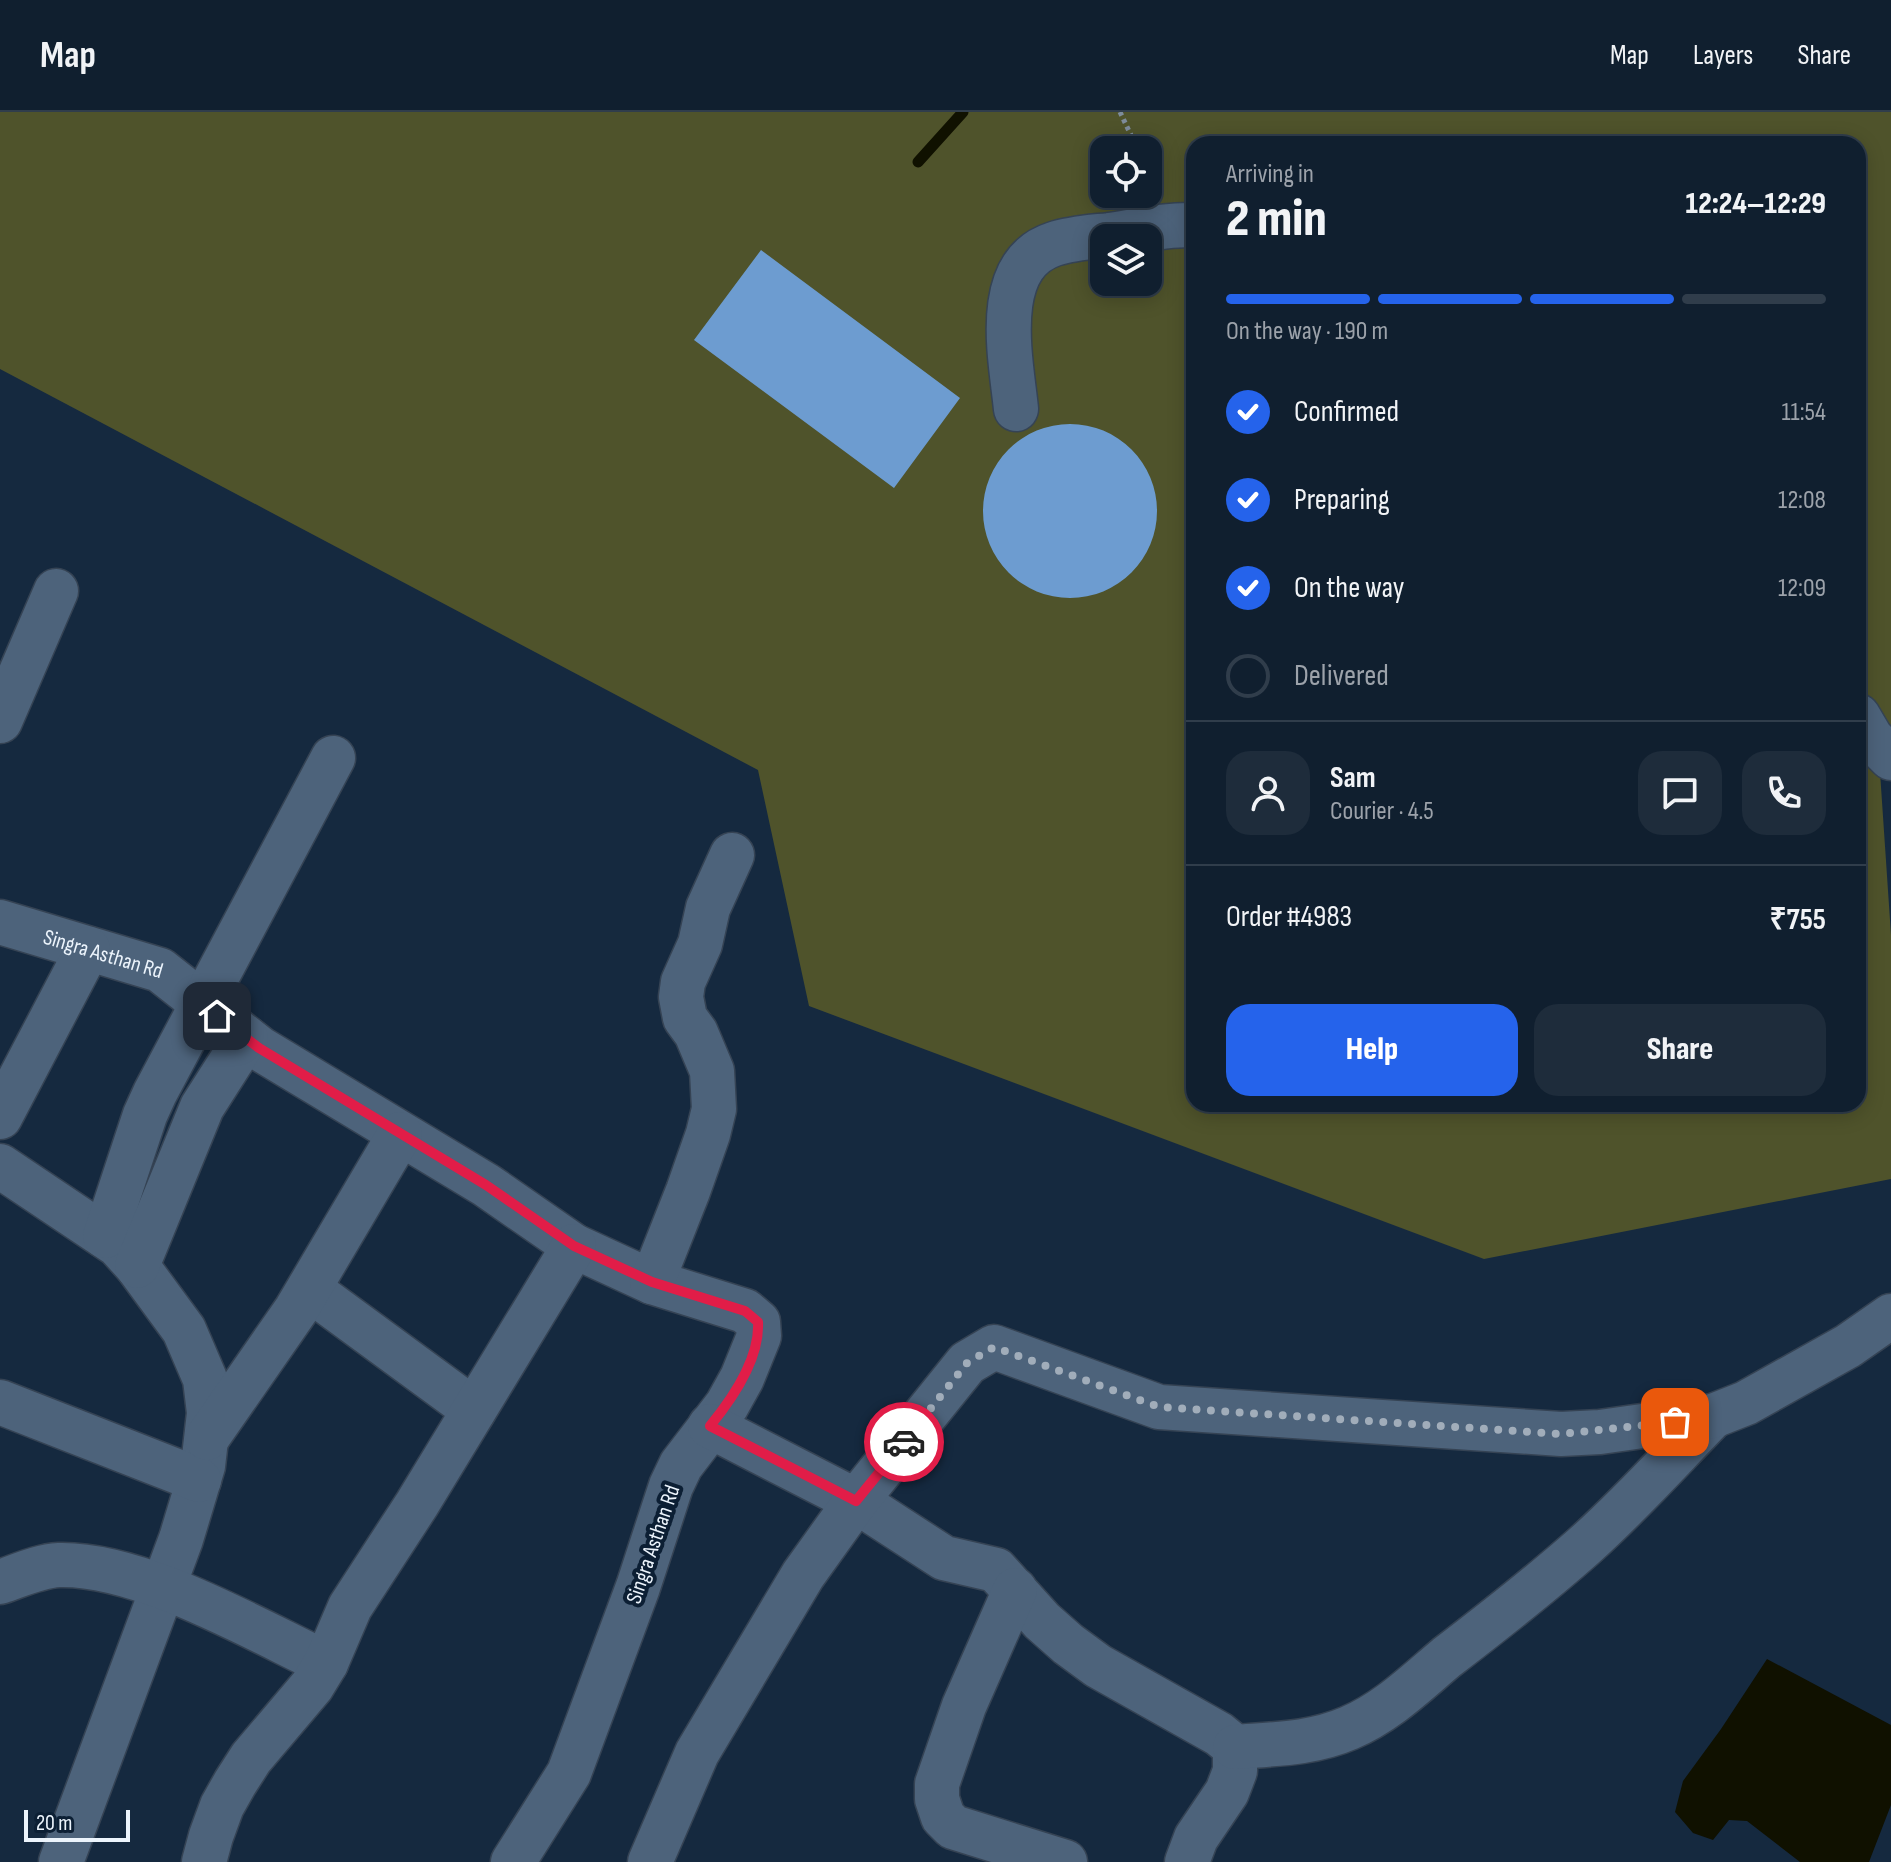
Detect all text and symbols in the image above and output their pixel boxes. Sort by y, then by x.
text: Map [40,33,96,78]
text: Map [1610,39,1649,72]
text: Layers [1693,39,1753,72]
text: Share [1797,39,1851,72]
map controls [1090,136,1162,296]
button: locate [1090,136,1162,208]
text: Arriving in [1226,159,1314,190]
text: 12:24–12:29 [1686,186,1826,222]
text: 2 min [1226,188,1327,251]
button: layers [1090,224,1162,296]
text: On the way · 190 m [1226,316,1388,347]
icon: check [1226,390,1270,434]
text: Confirmed [1294,394,1399,430]
text: 11:54 [1782,397,1826,428]
icon: check [1226,478,1270,522]
text: Preparing [1294,482,1390,518]
text: 12:08 [1778,485,1826,516]
icon: check [1226,566,1270,610]
text: On the way [1294,570,1404,606]
text: 12:09 [1778,573,1826,604]
text: Delivered [1294,658,1389,694]
button: person [1226,751,1310,835]
button: chat [1638,751,1722,835]
button: phone [1742,751,1826,835]
text: Sam [1330,760,1376,796]
text: Courier · 4.5 [1330,796,1434,827]
text: Order #4983 [1226,899,1352,935]
text: ₹755 [1769,902,1826,938]
street label: Singra Asthan Rd [40,924,166,985]
pin [183,982,251,1050]
icon: home [195,994,239,1038]
button: Help [1226,1004,1518,1096]
button: Share [1534,1004,1826,1096]
pin [1641,1388,1709,1456]
icon: bag [1653,1400,1697,1444]
courier [864,1402,944,1482]
icon: car [882,1420,926,1464]
street label: Singra Asthan Rd [621,1482,686,1607]
scale bar [24,1806,130,1842]
text: 20 m [36,1810,73,1837]

